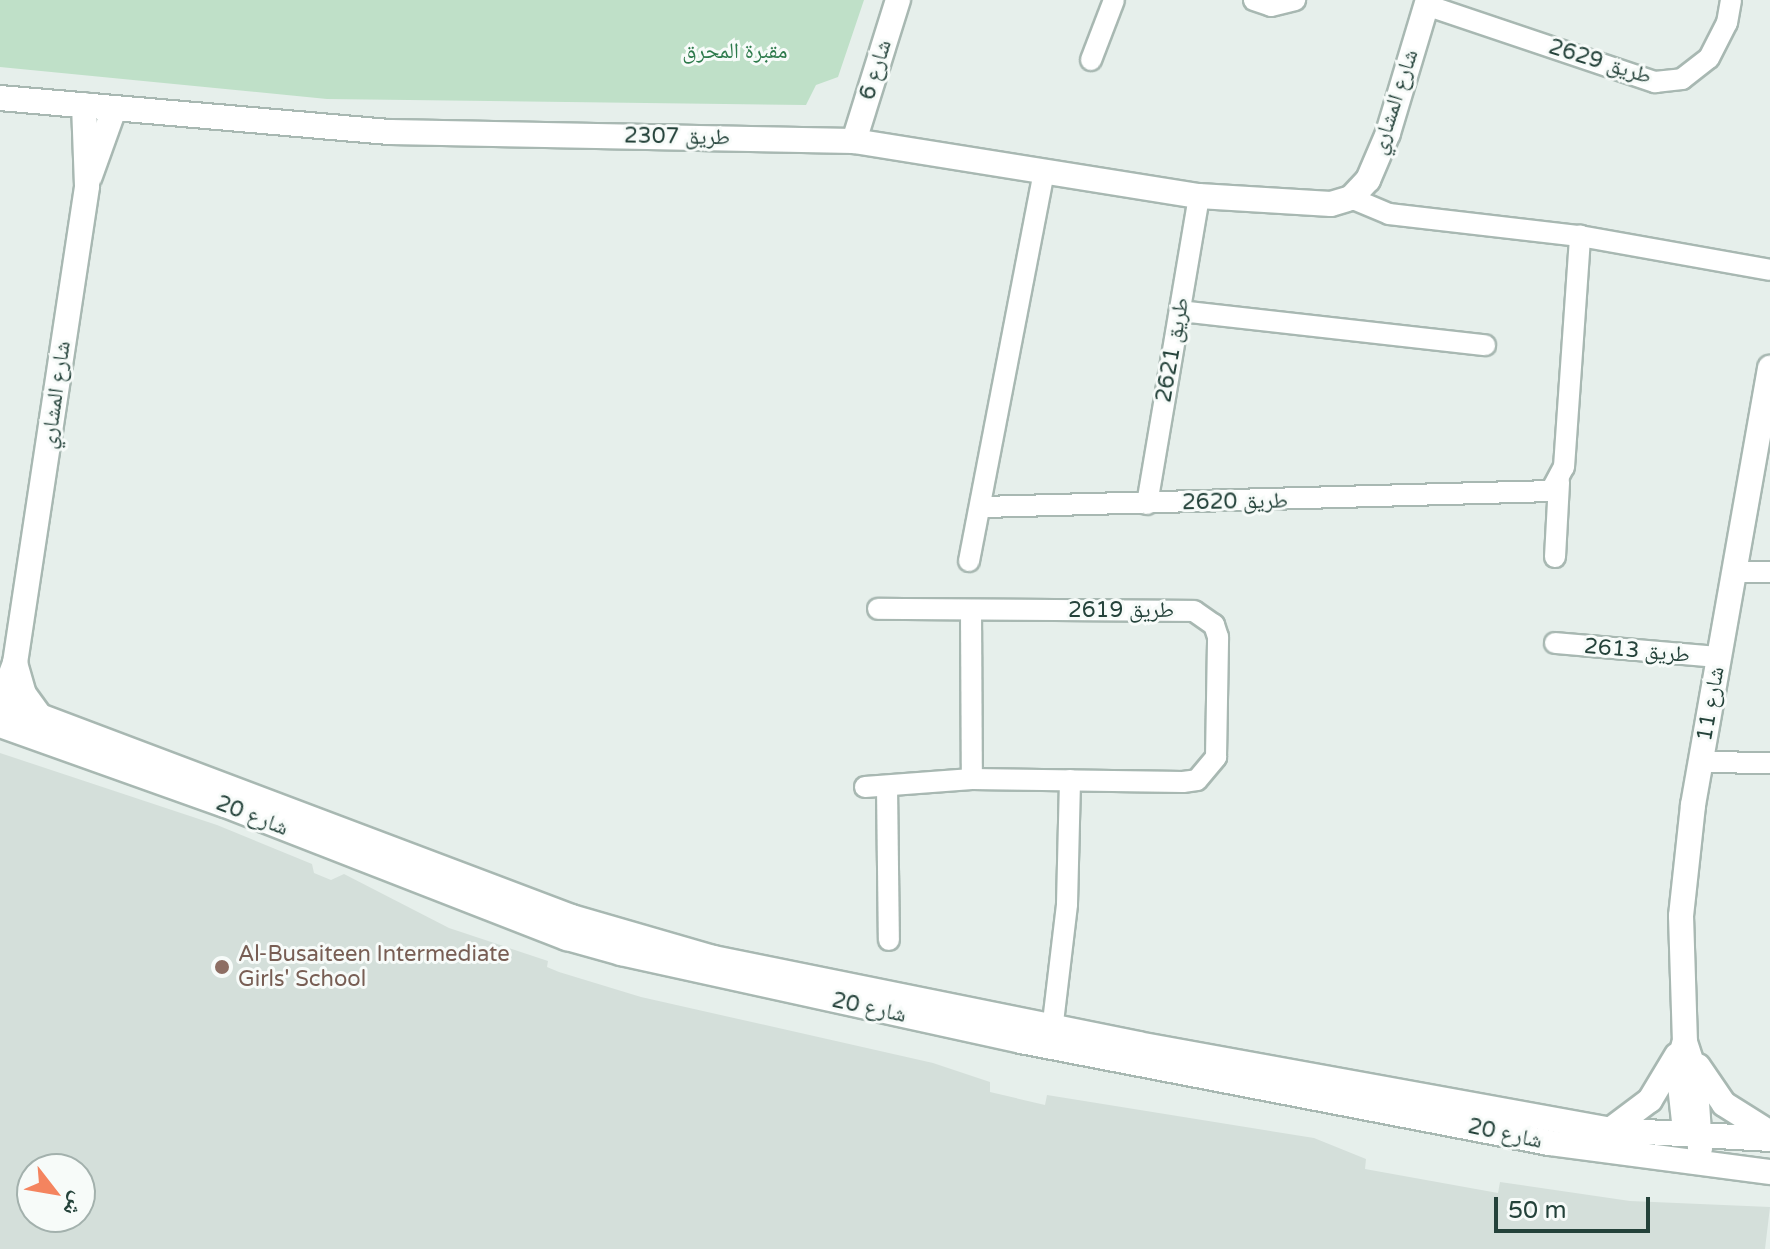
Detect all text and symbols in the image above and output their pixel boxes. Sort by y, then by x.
street label: طريق 2629 [1545,34,1655,90]
street label: شارع 6 [854,37,898,103]
park label: مقبرة المحرق [682,39,788,65]
street label: شارع المشاري [1366,46,1424,158]
street label: طريق 2307 [624,123,730,151]
street label: طريق 2621 [1151,295,1195,405]
street label: شارع المشاري [35,339,77,451]
street label: طريق 2620 [1182,488,1288,516]
street label: طريق 2619 [1068,598,1174,624]
street label: طريق 2613 [1583,633,1691,669]
street label: شارع 11 [1691,665,1731,743]
street label: شارع 20 [212,790,292,842]
place label: Al-Busaiteen Intermediate Girls' School [238,941,510,992]
marker: Al-Busaiteen Intermediate Girls' School [213,958,231,976]
street label: شارع 20 [829,987,909,1029]
street label: شارع 20 [1465,1113,1545,1155]
north arrow [16,1153,96,1233]
scale bar [1498,1181,1654,1231]
text: ش [58,1188,92,1221]
text: 50 m [1508,1196,1566,1225]

